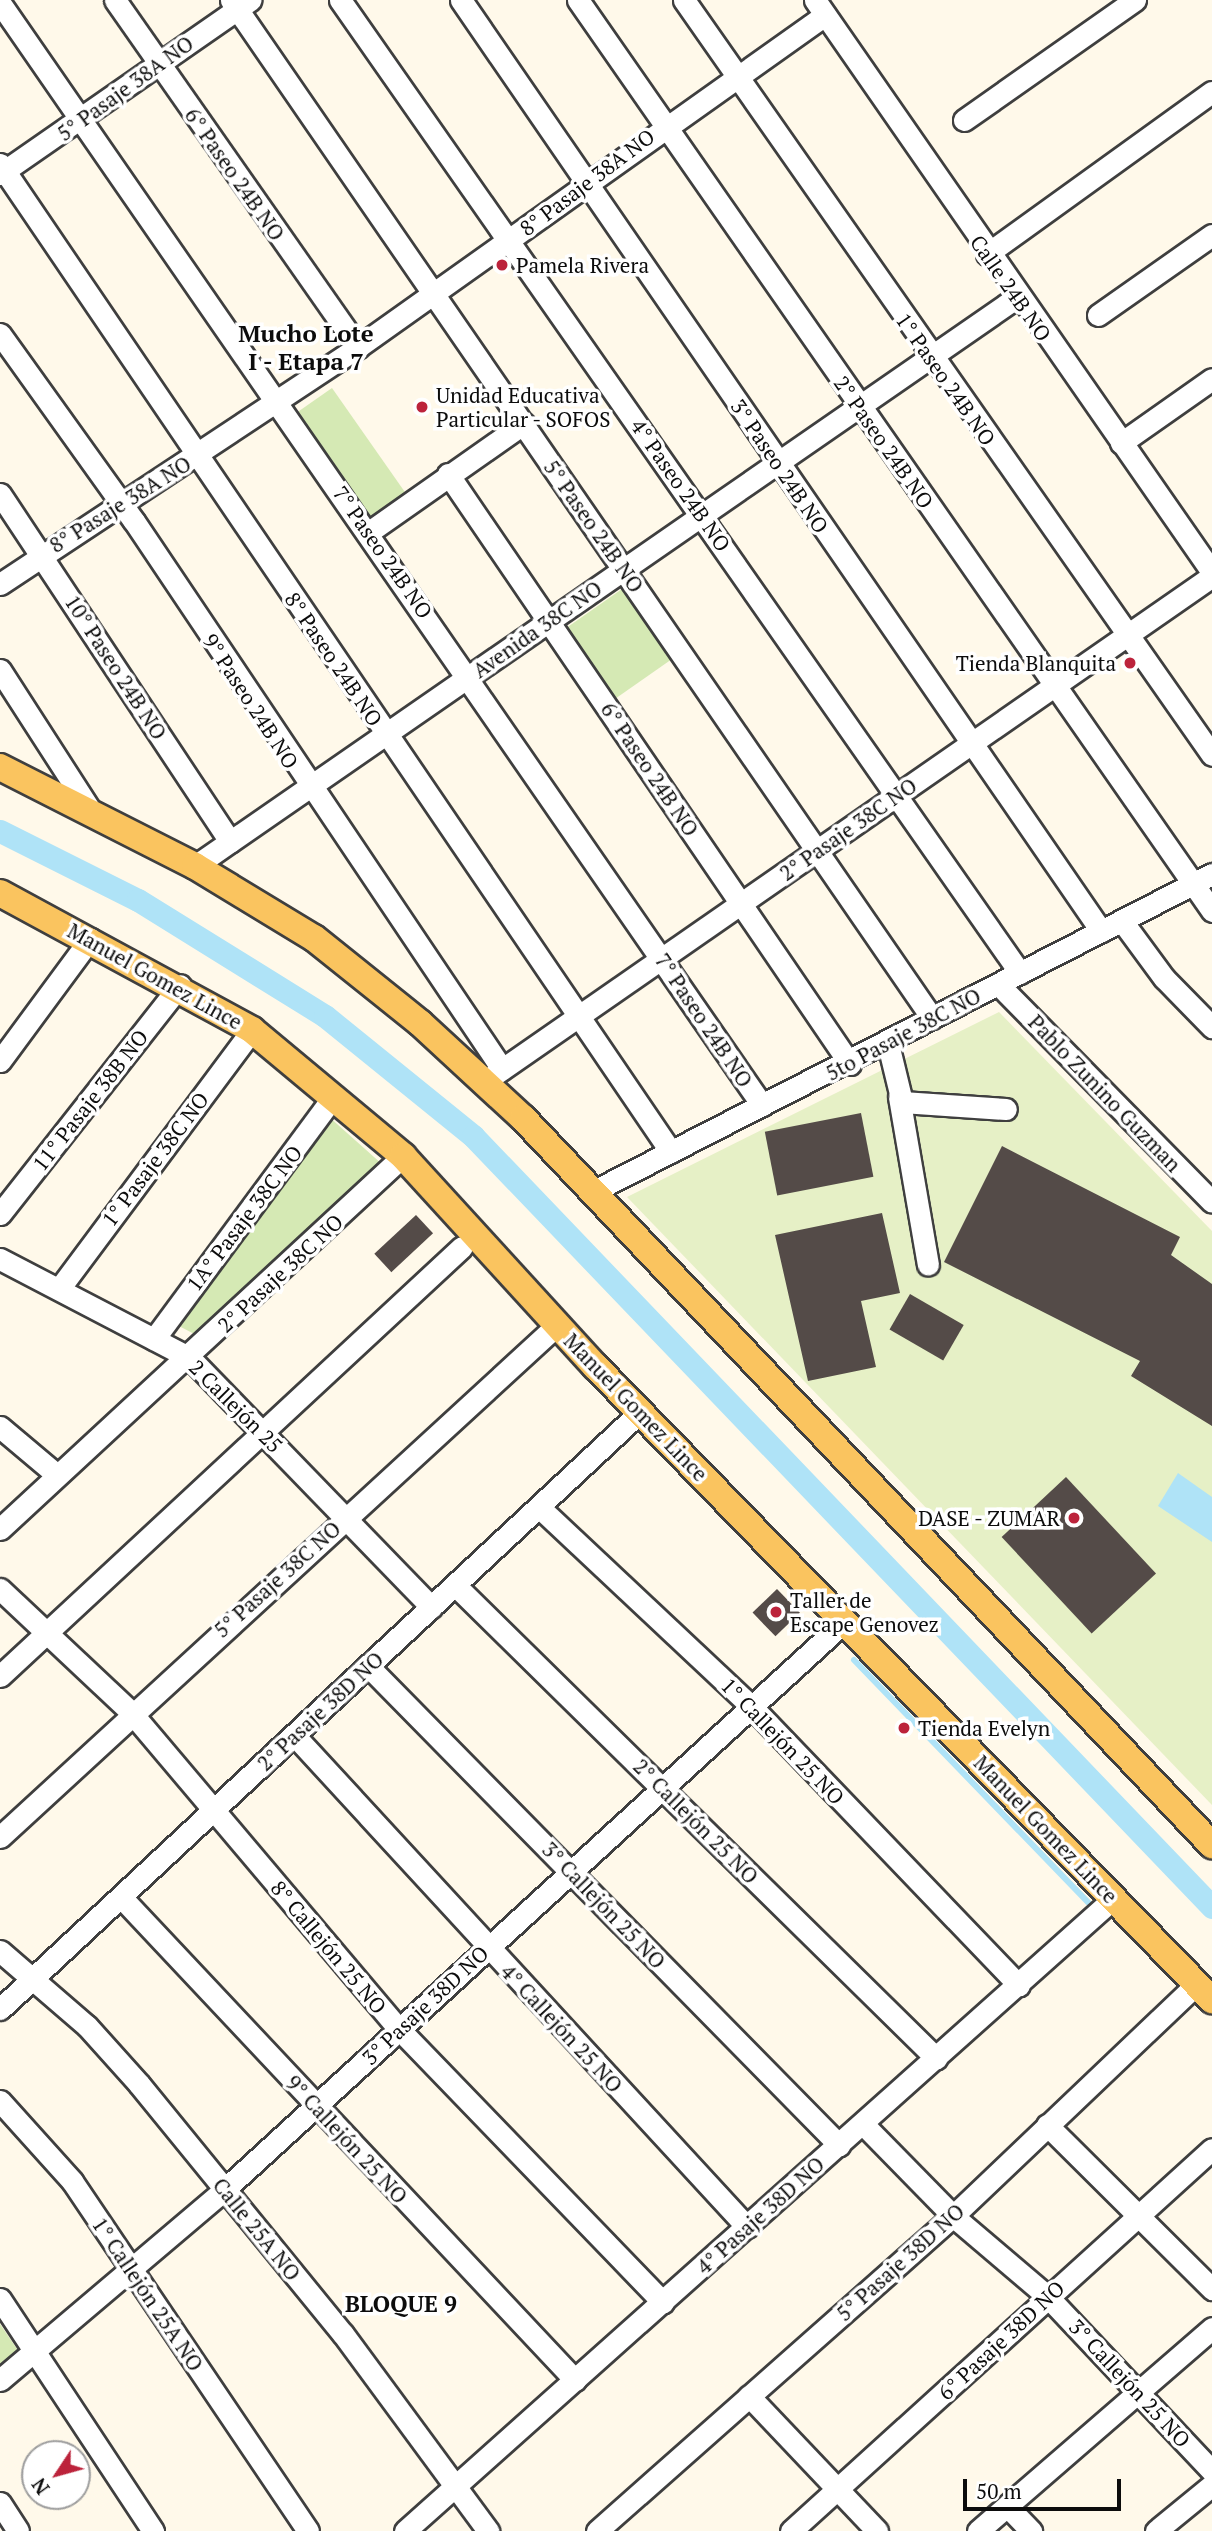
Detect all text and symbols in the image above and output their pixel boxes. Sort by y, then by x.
street label: 5° Pasaje 38A NO [52,30,198,146]
street label: 6° Paseo 24B NO [180,103,290,245]
street label: 8° Pasaje 38A NO [515,123,659,241]
street label: Calle 24B NO [965,230,1057,346]
place label: Pamela Rivera [516,252,649,278]
marker: Pamela Rivera [494,257,510,273]
street label: 1° Paseo 24B NO [891,308,1001,450]
district label: Mucho Lote I - Etapa 7 [238,320,374,376]
street label: 2° Paseo 24B NO [829,371,939,513]
place label: Unidad Educativa Particular - SOFOS [436,382,612,432]
street label: 3° Paseo 24B NO [726,394,834,538]
marker: Unidad Educativa Particular - SOFOS [414,399,430,415]
street label: 4° Paseo 24B NO [626,414,736,556]
street label: 8° Pasaje 38A NO [44,450,196,558]
street label: 5° Paseo 24B NO [539,455,649,597]
street label: 7° Paseo 24B NO [328,481,438,623]
street label: Avenida 38C NO [468,575,606,683]
street label: 8° Paseo 24B NO [280,587,388,731]
street label: 10° Paseo 24B NO [60,590,172,744]
street label: 9° Paseo 24B NO [198,629,304,773]
place label: Tienda Blanquita [956,650,1116,676]
marker: Tienda Blanquita [1122,655,1138,671]
street label: 6° Paseo 24B NO [596,697,704,841]
street label: 2° Pasaje 38C NO [775,772,921,886]
street label: Manuel Gomez Lince [63,918,247,1034]
street label: 7° Paseo 24B NO [650,948,758,1092]
street label: 5to Pasaje 38C NO [821,982,985,1086]
street label: Pablo Zunino Guzman [1024,1009,1186,1177]
street label: 11° Pasaje 38B NO [27,1024,153,1176]
street label: 1° Pasaje 38C NO [96,1087,214,1231]
street label: 1A° Pasaje 38C NO [181,1140,307,1296]
street label: 2° Pasaje 38C NO [212,1209,348,1337]
street label: Manuel Gomez Lince [559,1328,713,1486]
street label: 2 Callejón 25 [184,1354,288,1458]
place label: DASE - ZUMAR [916,1505,1060,1531]
marker: DASE - ZUMAR [1066,1510,1082,1526]
street label: 5° Pasaje 38C NO [209,1516,345,1642]
place label: Taller de Escape Genovez [790,1587,939,1637]
marker: Taller de Escape Genovez [768,1604,784,1620]
street label: 2° Pasaje 38D NO [252,1646,388,1776]
street label: 1° Callejón 25 NO [716,1672,850,1810]
place label: Tienda Evelyn [918,1715,1050,1741]
marker: Tienda Evelyn [896,1720,912,1736]
street label: Manuel Gomez Lince [969,1750,1123,1908]
street label: 2° Callejón 25 NO [628,1753,764,1889]
street label: 3° Callejón 25 NO [537,1836,671,1974]
street label: 8° Callejón 25 NO [266,1875,392,2019]
street label: 3° Pasaje 38D NO [357,1940,493,2070]
street label: 4° Callejón 25 NO [496,1959,628,2097]
street label: 9° Callejón 25 NO [281,2070,413,2208]
street label: 4° Pasaje 38D NO [691,2151,829,2279]
street label: Calle 25A NO [208,2172,306,2286]
street label: 5° Pasaje 38D NO [831,2198,969,2326]
street label: 1° Callejón 25A NO [87,2212,209,2376]
street label: 6° Pasaje 38D NO [933,2275,1069,2405]
district label: BLOQUE 9 [345,2290,457,2318]
street label: 3° Callejón 25 NO [1064,2314,1196,2452]
north arrow [21,2440,91,2510]
scale bar [967,2464,1124,2508]
text: N [26,2473,55,2500]
text: 50 m [976,2477,1022,2505]

